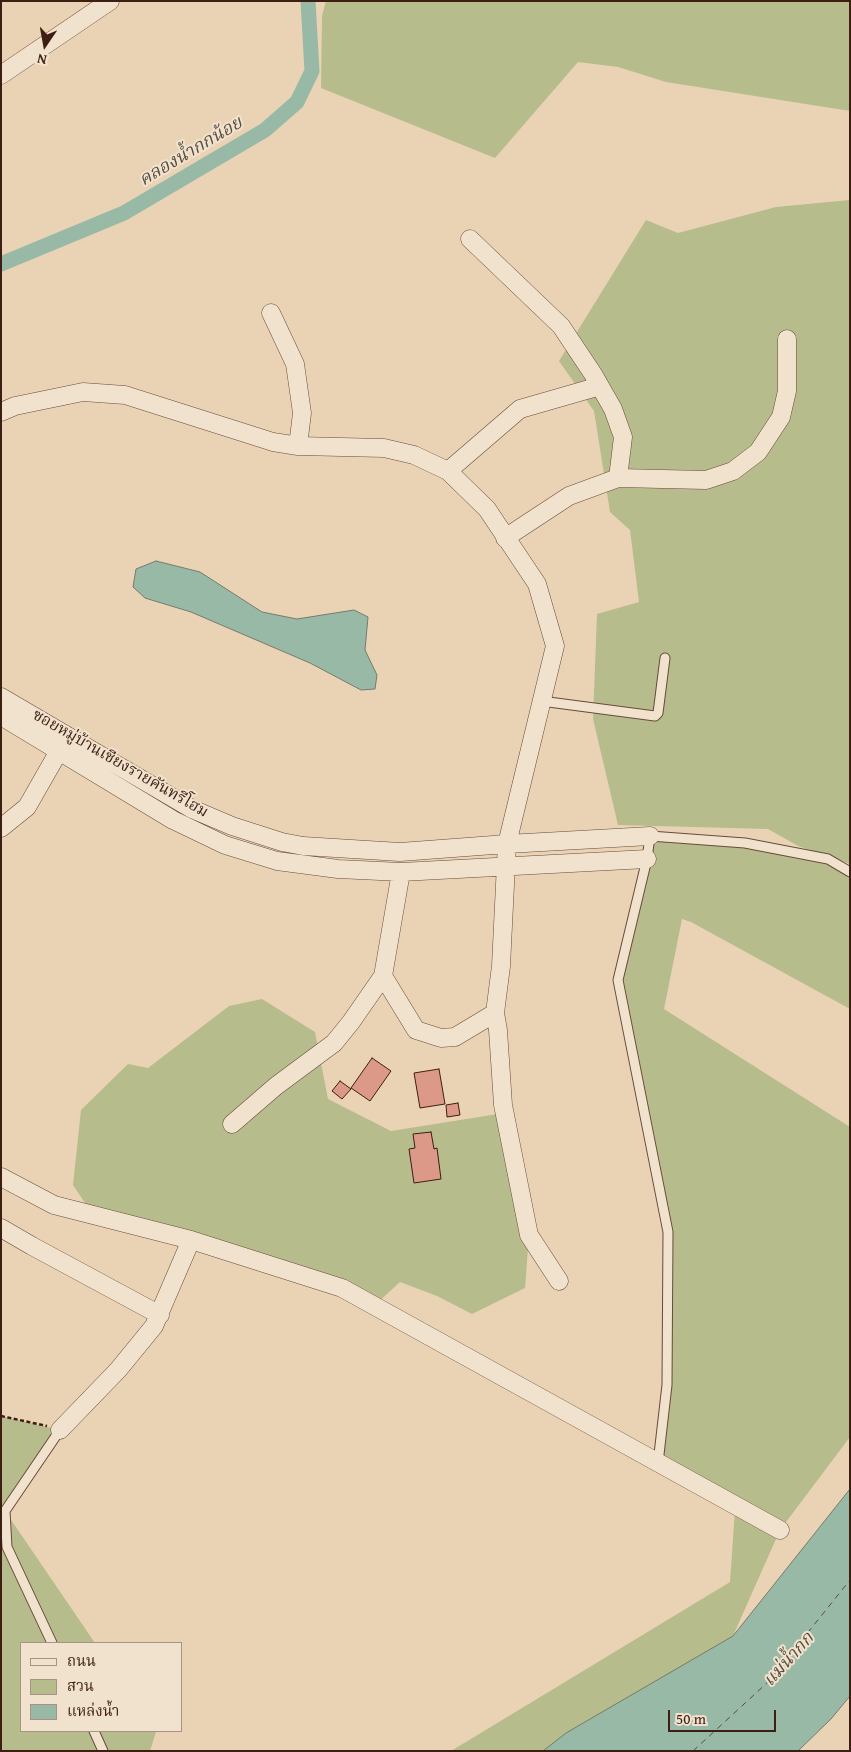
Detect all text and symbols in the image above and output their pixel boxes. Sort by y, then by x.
north arrow [20,20,70,70]
text: N [35,49,49,70]
water label: คลองน้ำกกน้อย [135,113,247,191]
street label: ซอยหมู่บ้านเชียงรายคันทรีโฮม [29,706,211,822]
water label: แม่น้ำกก [759,1628,819,1692]
legend [20,1642,182,1732]
text: ถนน [67,1650,96,1671]
text: สวน [67,1675,94,1696]
text: แหล่งน้ำ [67,1700,119,1721]
scale bar [671,1700,778,1732]
text: 50 m [676,1708,706,1729]

